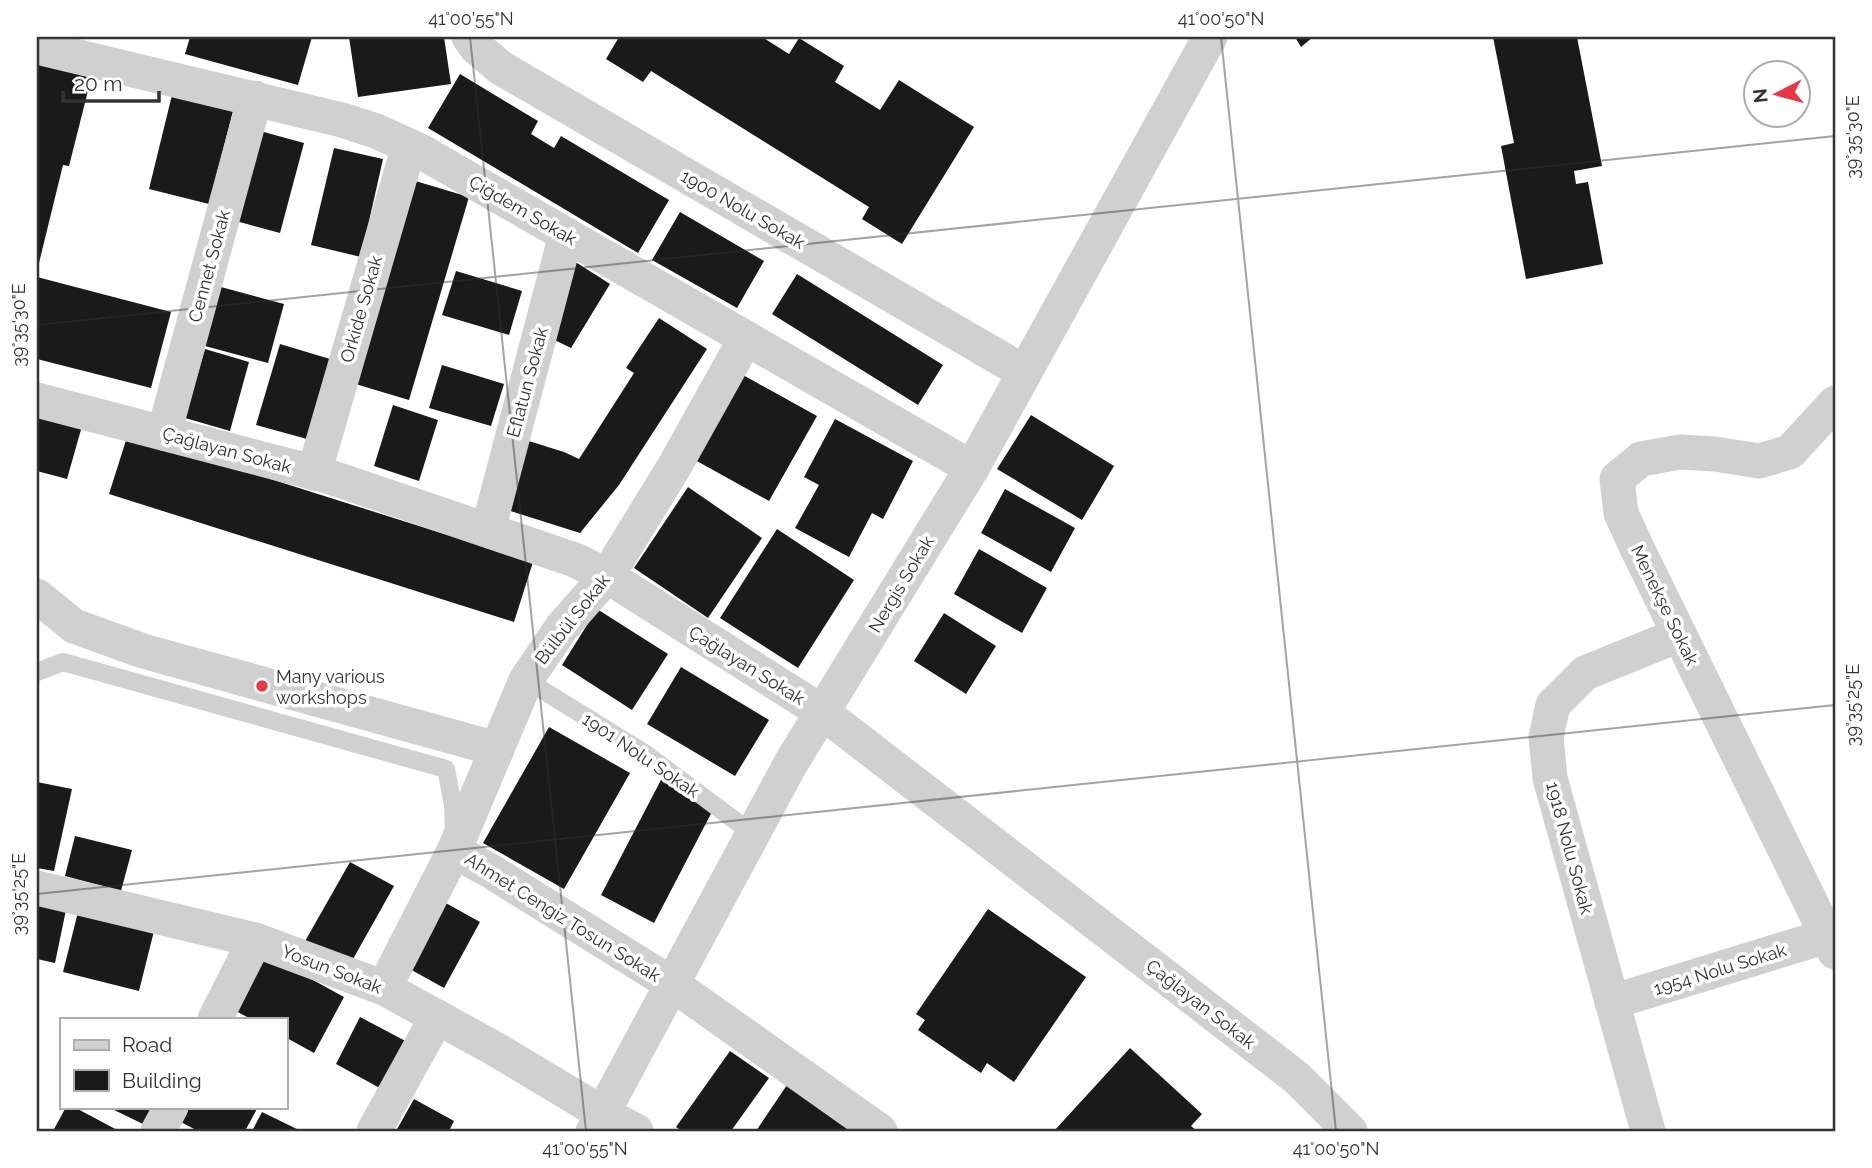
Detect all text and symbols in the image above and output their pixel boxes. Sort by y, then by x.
text: 41°00'55"N [428,8,514,29]
text: 41°00'50"N [1178,8,1264,29]
scale bar [63,60,159,104]
north arrow [1742,60,1812,130]
text: 20 m [74,71,122,96]
text: N [1748,87,1772,104]
text: 39°35'30"E [1842,95,1863,179]
street label: 1900 Nolu Sokak [677,165,809,253]
street label: Çiğdem Sokak [465,171,581,250]
street label: Cennet Sokak [184,207,234,324]
street label: Orkide Sokak [336,253,386,365]
text: 39°35'30"E [8,283,29,367]
street label: Eflatun Sokak [502,324,552,439]
street label: Çağlayan Sokak [160,423,294,477]
street label: Nergis Sokak [864,531,938,636]
street label: Menekşe Sokak [1627,541,1703,669]
street label: Bülbül Sokak [530,569,614,668]
street label: Çağlayan Sokak [685,621,809,709]
text: 39°35'25"E [1842,664,1863,746]
place label: Many various workshops [276,666,385,708]
marker: Many various workshops [254,678,270,694]
street label: 1901 Nolu Sokak [578,708,704,802]
street label: 1918 Nolu Sokak [1542,779,1598,917]
street label: Ahmet Cengiz Tosun Sokak [461,848,665,986]
text: 39°35'25"E [8,853,29,935]
street label: 1954 Nolu Sokak [1651,939,1789,999]
street label: Yosun Sokak [279,940,386,998]
street label: Çağlayan Sokak [1142,955,1260,1053]
legend [60,1018,287,1108]
text: Road [122,1032,172,1057]
text: Building [122,1068,202,1093]
text: 41°00'55"N [542,1138,628,1159]
text: 41°00'50"N [1293,1138,1379,1159]

